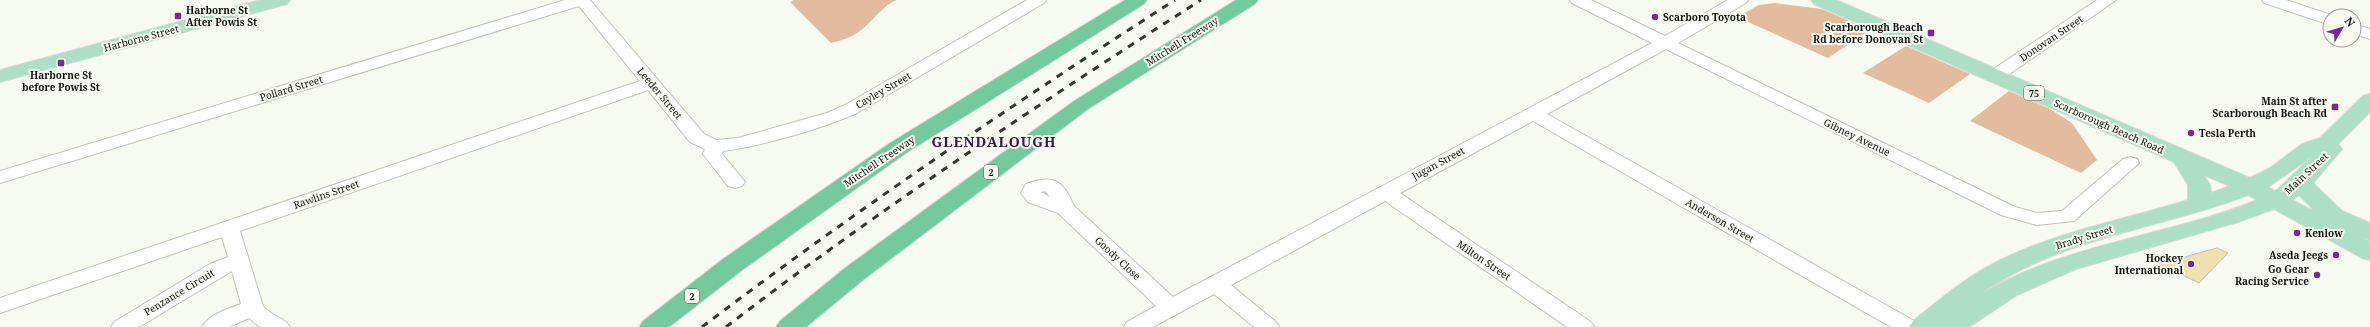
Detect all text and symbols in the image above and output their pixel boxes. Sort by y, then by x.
place label: Harborne St After Powis St [186,3,257,29]
north arrow [2322,8,2362,48]
place label: Scarboro Toyota [1663,10,1746,24]
marker: Harborne St After Powis St [173,11,183,21]
street label: Donovan Street [2017,11,2086,64]
marker: Scarboro Toyota [1650,12,1660,22]
street label: Mitchell Freeway [1143,13,1221,69]
text: N [2342,14,2359,30]
place label: Scarborough Beach Rd before Donovan St [1813,20,1923,46]
street label: Harborne Street [102,21,181,55]
marker: Scarborough Beach Rd before Donovan St [1926,28,1936,38]
marker: Harborne St before Powis St [56,58,66,68]
street label: Leeder Street [634,64,686,122]
place label: Harborne St before Powis St [22,68,100,94]
street label: Cayley Street [853,68,914,112]
street label: Pollard Street [258,72,325,104]
road number: 75 [2024,86,2044,100]
place label: Main St after Scarborough Beach Rd [2213,94,2328,120]
street label: Scarborough Beach Road [2052,95,2166,157]
marker: Main St after Scarborough Beach Rd [2330,102,2340,112]
street label: Gibney Avenue [1821,115,1893,159]
place label: Tesla Perth [2199,126,2256,140]
marker: Tesla Perth [2186,128,2196,138]
street label: Mitchell Freeway [841,132,917,190]
district label: GLENDALOUGH [932,132,1057,151]
street label: Jugan Street [1408,143,1467,183]
street label: Main Street [2281,149,2331,197]
road number: 2 [984,165,998,179]
street label: Rawlins Street [291,176,361,212]
street label: Anderson Street [1683,195,1757,246]
street label: Brady Street [2054,222,2115,252]
place label: Kenlow [2305,226,2343,240]
marker: Kenlow [2292,228,2302,238]
street label: Goody Close [1092,233,1144,283]
street label: Milton Street [1454,237,1514,283]
place label: Aseda Jeegs [2269,248,2328,262]
marker: Aseda Jeegs [2331,250,2341,260]
place label: Hockey International [2115,251,2183,277]
marker: Hockey International [2186,259,2196,269]
place label: Go Gear Racing Service [2235,262,2310,288]
street label: Penzance Circuit [141,265,217,319]
marker: Go Gear Racing Service [2312,270,2322,280]
road number: 2 [685,289,699,303]

